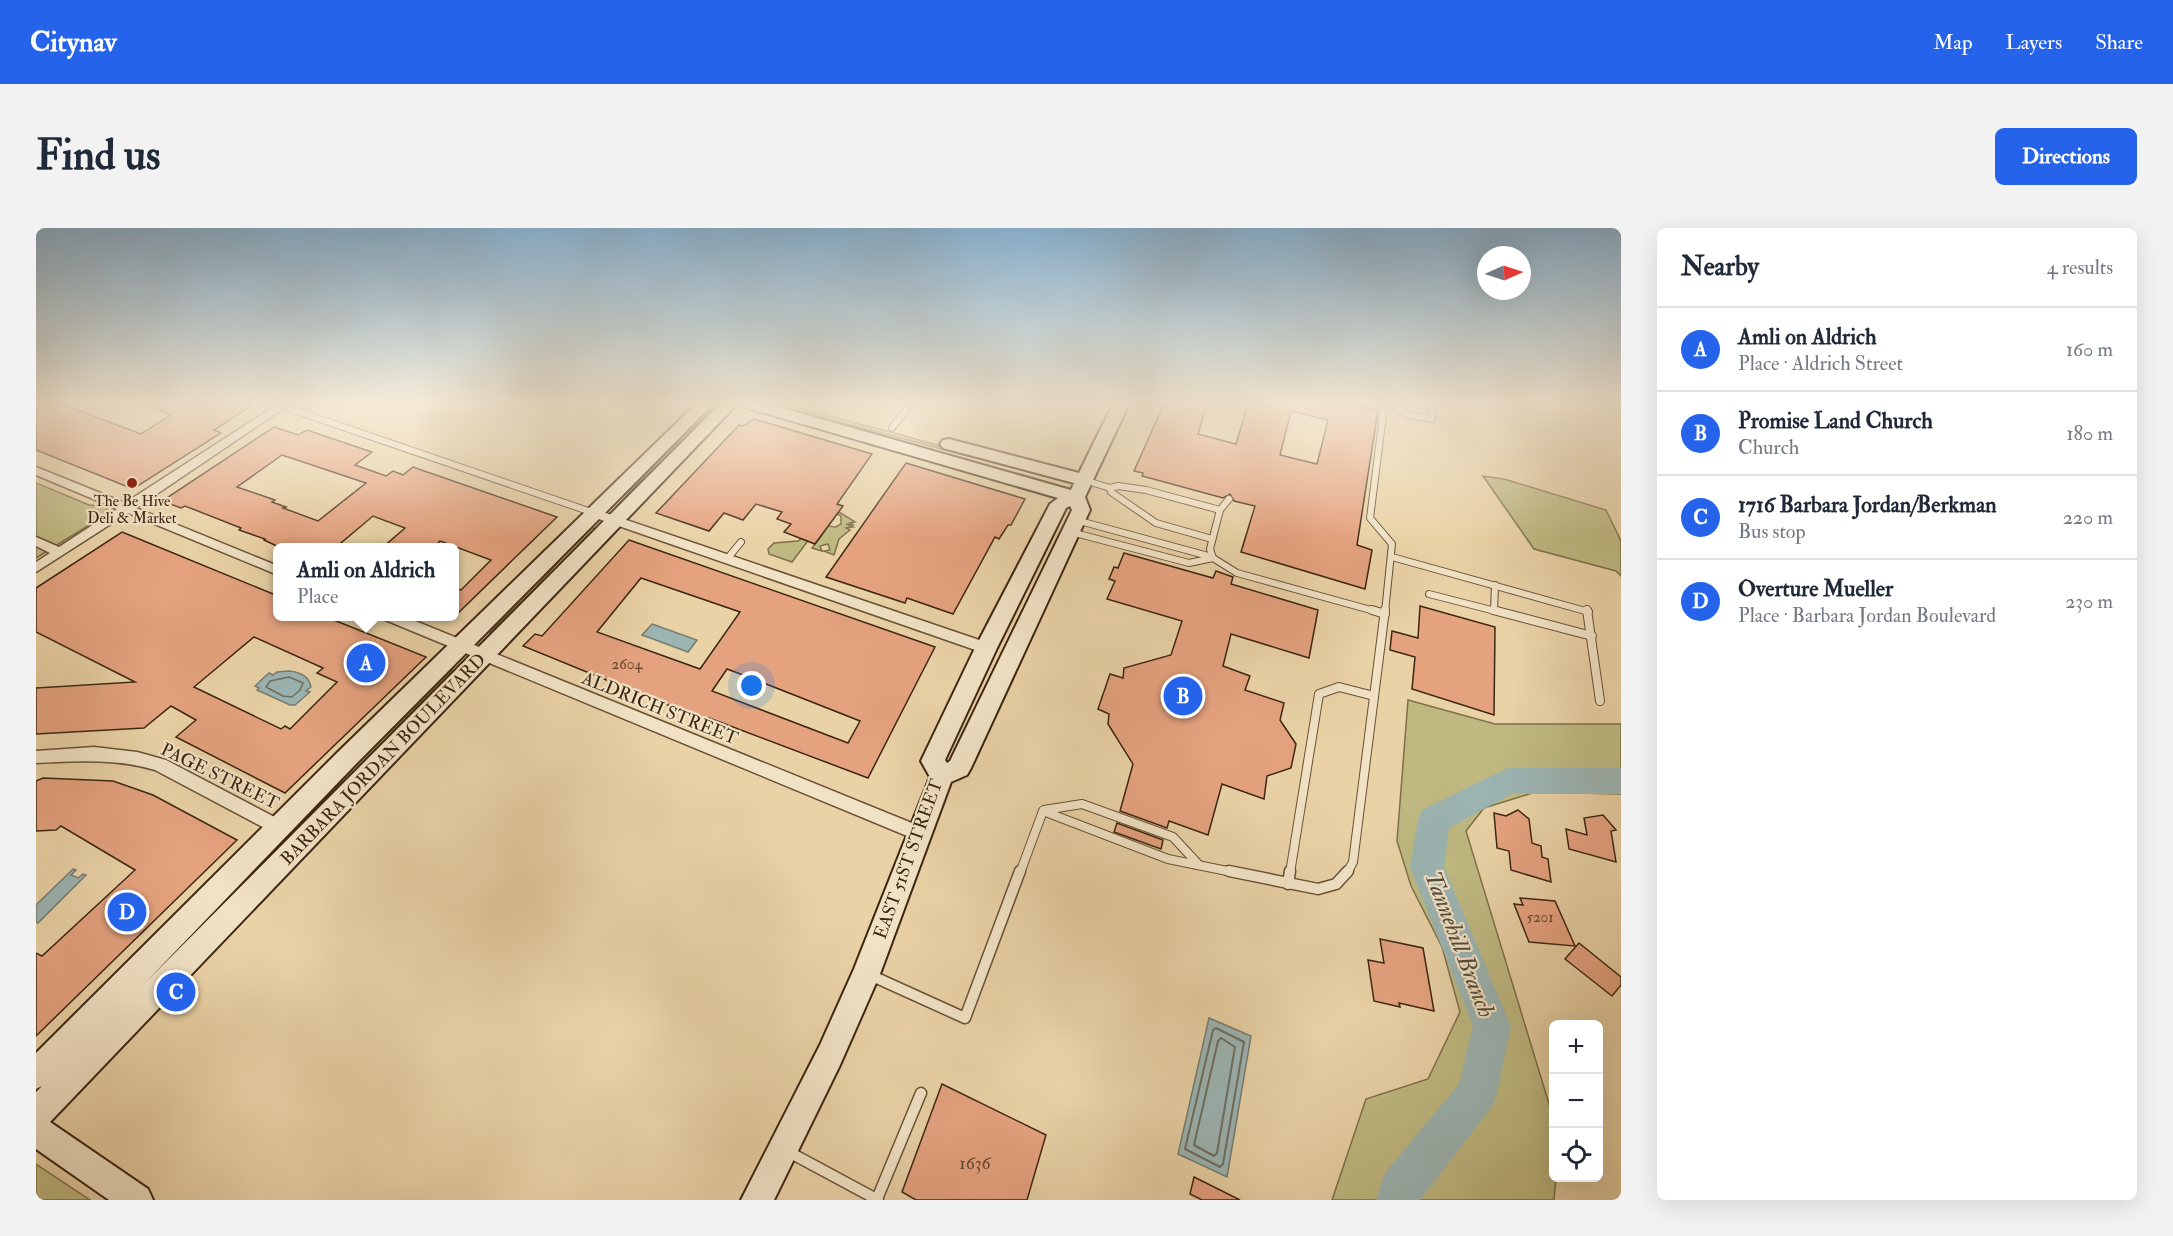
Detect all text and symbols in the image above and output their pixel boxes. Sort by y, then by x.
text: Citynav [30,25,117,60]
text: Map [1933,29,1973,56]
text: Layers [2006,29,2062,56]
text: Share [2095,29,2143,56]
button: Directions [1995,128,2137,185]
text: Find us [36,130,160,182]
north arrow [1477,246,1531,300]
text: Nearby [1681,251,1759,283]
text: 4 results [2047,255,2113,280]
text: Amli on Aldrich [1738,323,1876,351]
text: A [1694,337,1707,362]
text: 160 m [2066,337,2113,362]
text: Place · Aldrich Street [1738,351,1903,376]
text: Promise Land Church [1738,407,1933,435]
text: B [1694,421,1707,446]
text: 180 m [2066,421,2113,446]
text: Church [1738,435,1799,460]
marker: The Be Hive Deli & Market [125,476,139,490]
text: 1716 Barbara Jordan/Berkman [1738,491,1997,519]
place label: The Be Hive Deli & Market [87,492,177,528]
text: C [1693,505,1708,530]
text: 220 m [2063,505,2113,530]
text: Bus stop [1738,519,1806,544]
popup [273,543,459,621]
text: Amli on Aldrich [297,556,435,584]
text: Overture Mueller [1738,575,1893,603]
text: Place [297,584,338,609]
text: D [1692,589,1709,614]
text: 230 m [2065,589,2113,614]
text: Place · Barbara Jordan Boulevard [1738,603,1996,628]
pin: A [346,640,386,686]
street label: BARBARA JORDAN BOULEVARD [276,649,490,869]
house number: 2604 [612,655,643,674]
street label: ALDRICH STREET [577,666,742,751]
your location [737,671,766,700]
pin: B [1164,674,1202,718]
street label: PAGE STREET [157,738,283,815]
street label: EAST 51ST STREET [869,775,948,942]
water label: Tannehill Branch [1417,866,1502,1022]
pin: D [108,890,146,934]
house number: 5201 [1526,908,1554,927]
pin: C [156,970,196,1014]
map controls [1549,1020,1603,1182]
button: + [1549,1020,1603,1074]
button: − [1549,1074,1603,1128]
button: locate [1549,1128,1603,1182]
house number: 1636 [959,1152,992,1175]

